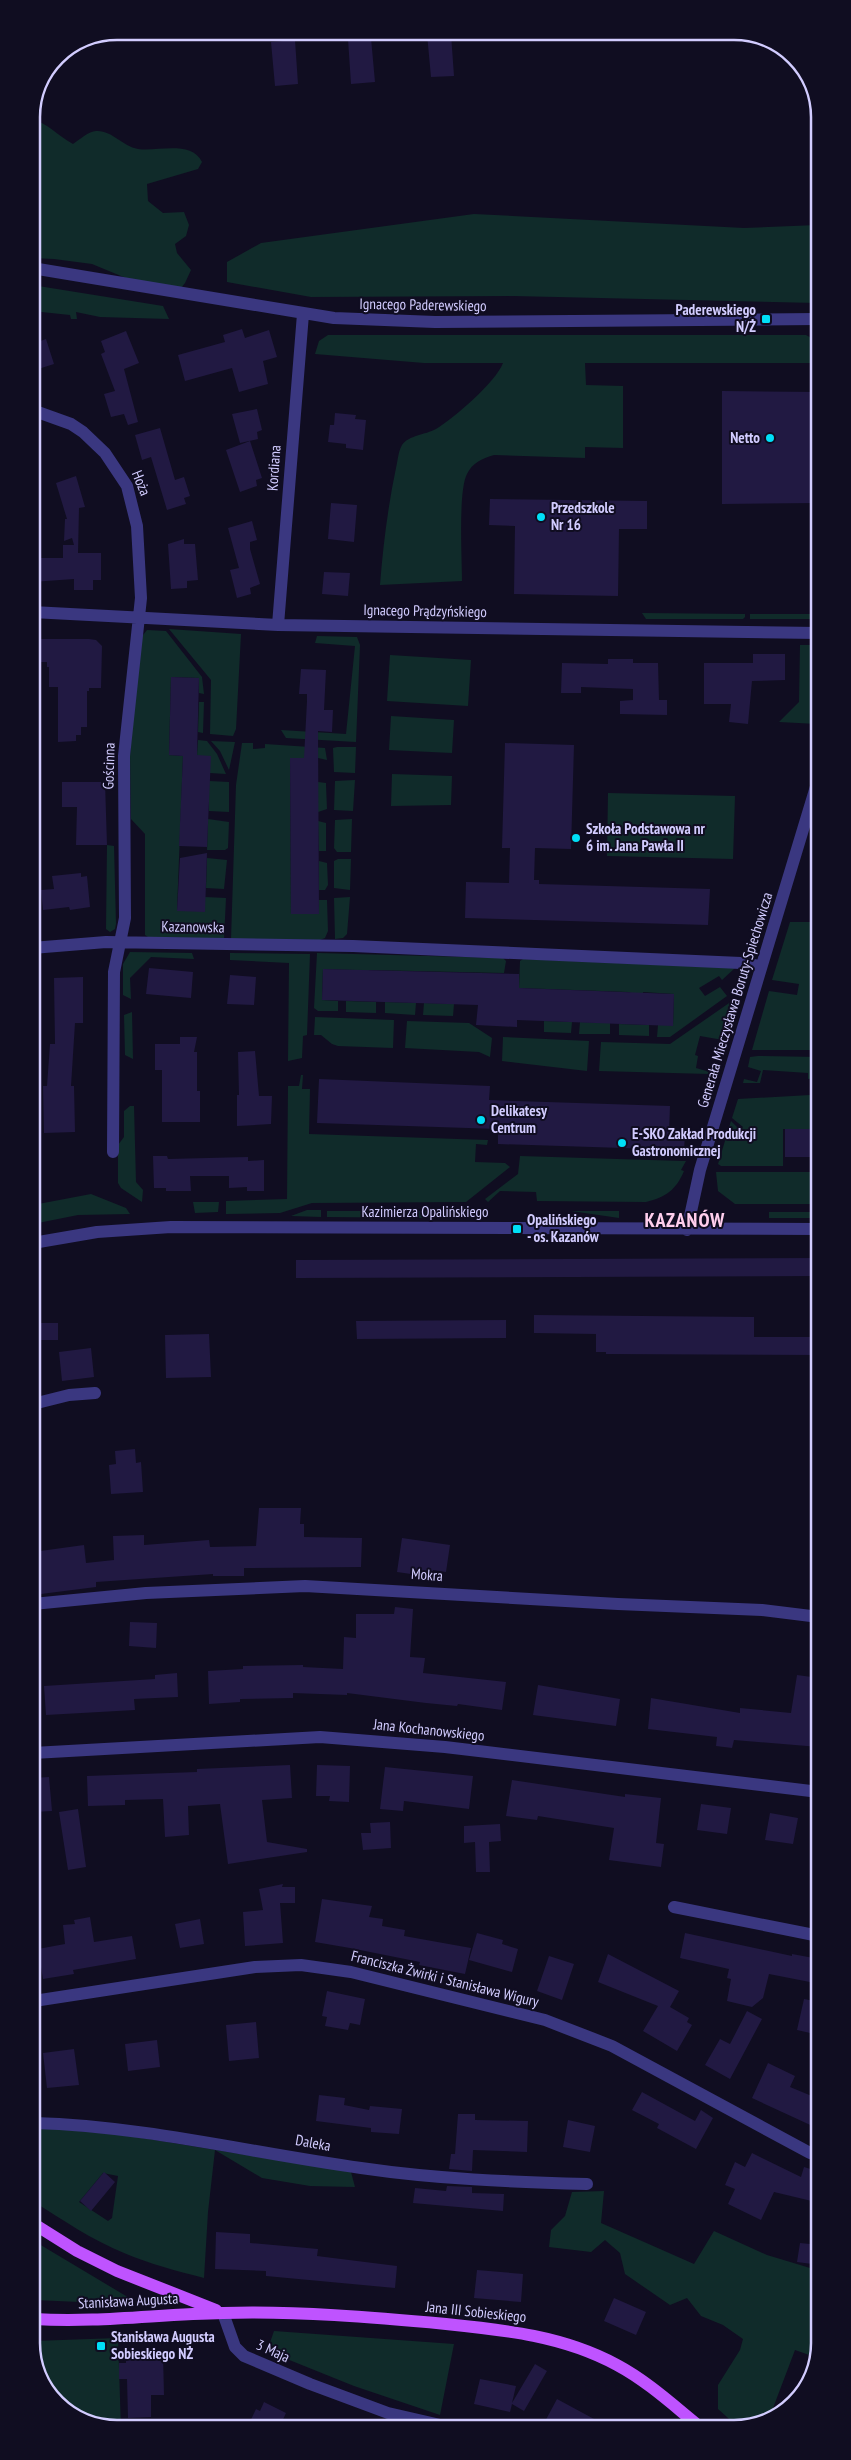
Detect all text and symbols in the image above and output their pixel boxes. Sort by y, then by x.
street label: Ignacego Paderewskiego [359,294,487,315]
place label: Paderewskiego N/Ż [676,300,756,336]
marker: Paderewskiego N/Ż [760,313,772,325]
place label: Netto [730,428,760,447]
marker: Netto [764,432,776,444]
street label: Kordiana [262,444,285,491]
street label: Hoża [128,467,155,498]
place label: Przedszkole Nr 16 [551,498,615,534]
marker: Przedszkole Nr 16 [535,511,547,523]
street label: Ignacego Prądzyńskiego [363,600,487,621]
street label: Gościnna [98,742,119,790]
place label: Szkoła Podstawowa nr 6 im. Jana Pawła II [586,819,705,855]
marker: Szkoła Podstawowa nr 6 im. Jana Pawła II [570,832,582,844]
street label: Generała Mieczysława Boruty-Spiechowicza [693,890,776,1110]
street label: Kazanowska [161,916,225,937]
place label: Delikatesy Centrum [491,1101,548,1137]
marker: Delikatesy Centrum [475,1114,487,1126]
place label: E-SKO Zakład Produkcji Gastronomicznej [632,1124,756,1160]
marker: E-SKO Zakład Produkcji Gastronomicznej [616,1137,628,1149]
street label: Kazimierza Opalińskiego [362,1202,488,1221]
district label: KAZANÓW [645,1207,725,1233]
place label: Opalińskiego - os. Kazanów [527,1210,600,1246]
marker: Opalińskiego - os. Kazanów [511,1223,523,1235]
street label: Mokra [410,1564,444,1585]
street label: Jana Kochanowskiego [372,1714,486,1745]
street label: Franciszka Żwirki i Stanisława Wigury [349,1946,541,2011]
street label: Daleka [294,2130,332,2155]
street label: Stanisława Augusta [77,2288,179,2313]
street label: Jana III Sobieskiego [424,2297,527,2326]
place label: Stanisława Augusta Sobieskiego NŻ [111,2327,215,2363]
street label: 3 Maja [253,2335,293,2366]
marker: Stanisława Augusta Sobieskiego NŻ [95,2340,107,2352]

